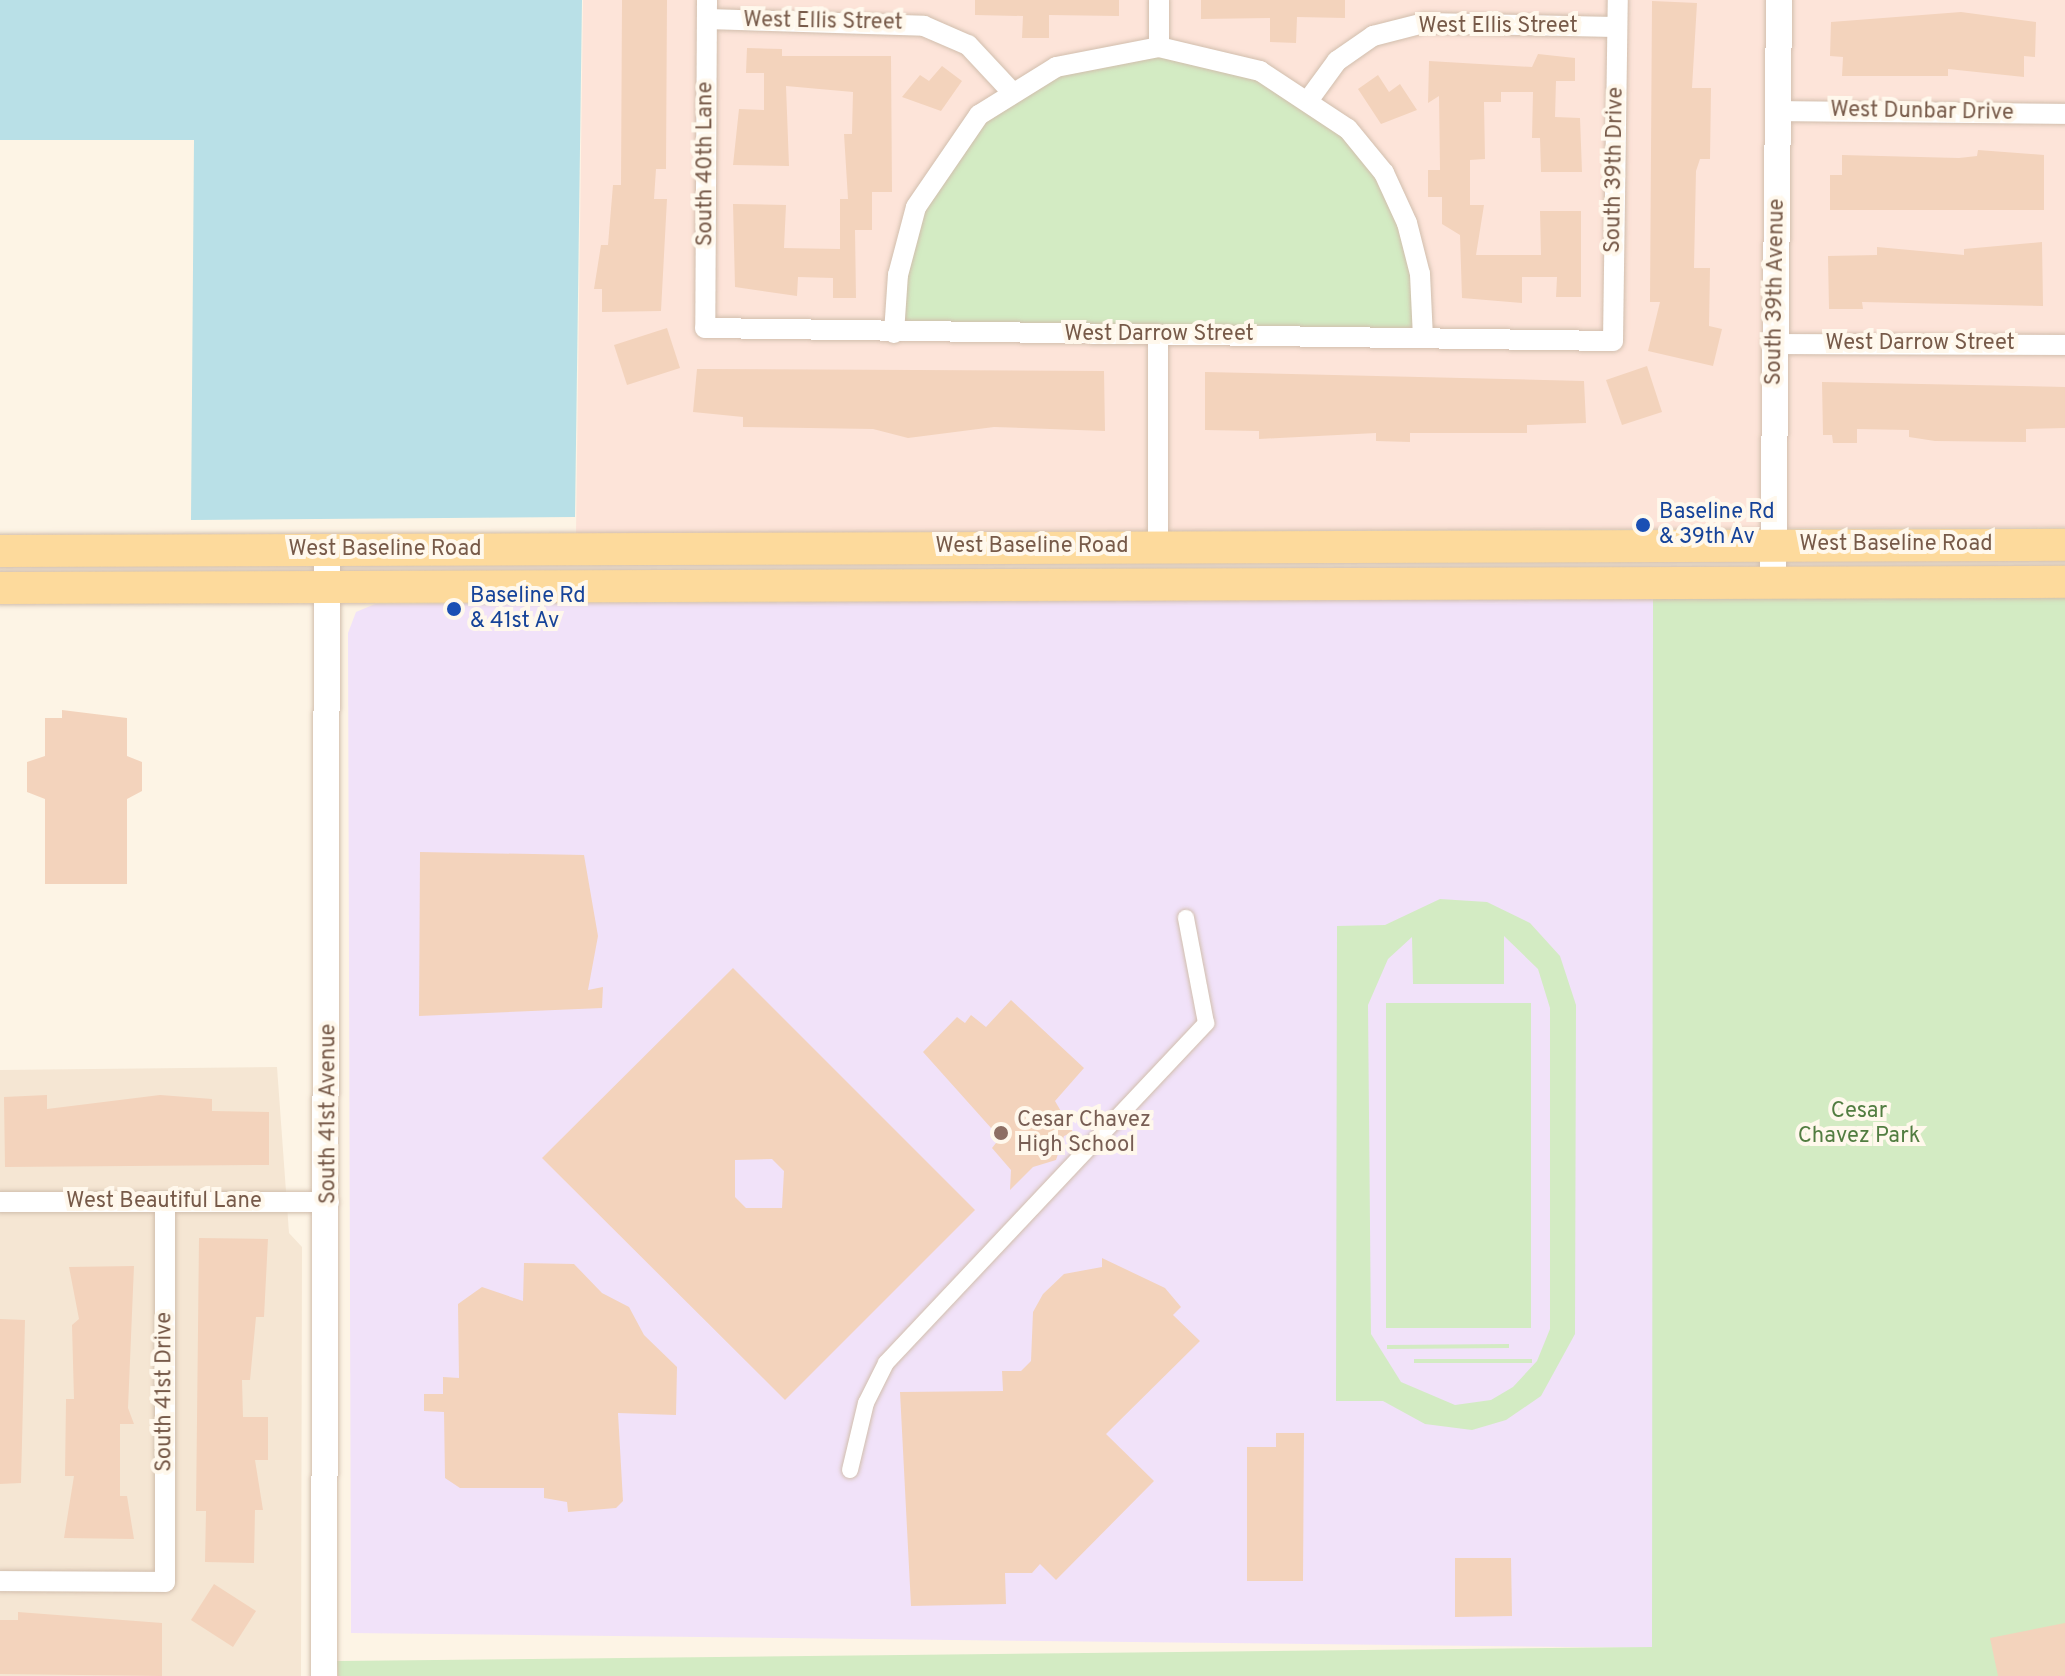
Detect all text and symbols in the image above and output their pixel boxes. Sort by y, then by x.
street label: West Ellis Street [743,7,903,37]
street label: West Ellis Street [1418,14,1578,40]
street label: South 40th Lane [693,82,719,246]
street label: South 39th Drive [1600,87,1630,253]
street label: West Dunbar Drive [1830,97,2014,127]
street label: South 39th Avenue [1761,198,1791,386]
street label: West Darrow Street [1064,322,1254,348]
street label: West Darrow Street [1825,331,2015,357]
place label: Baseline Rd & 39th Av [1659,499,1775,550]
marker: Baseline Rd & 39th Av [1634,516,1652,534]
street label: West Baseline Road [1799,532,1993,558]
street label: West Baseline Road [935,534,1129,560]
street label: West Baseline Road [288,537,482,563]
place label: Baseline Rd & 41st Av [470,583,586,634]
marker: Baseline Rd & 41st Av [445,600,463,618]
street label: South 41st Avenue [316,1023,342,1205]
park label: Cesar Chavez Park [1798,1098,1920,1150]
place label: Cesar Chavez High School [1017,1107,1151,1158]
marker: Cesar Chavez High School [992,1124,1010,1142]
street label: West Beautiful Lane [66,1189,262,1215]
street label: South 41st Drive [152,1312,178,1472]

